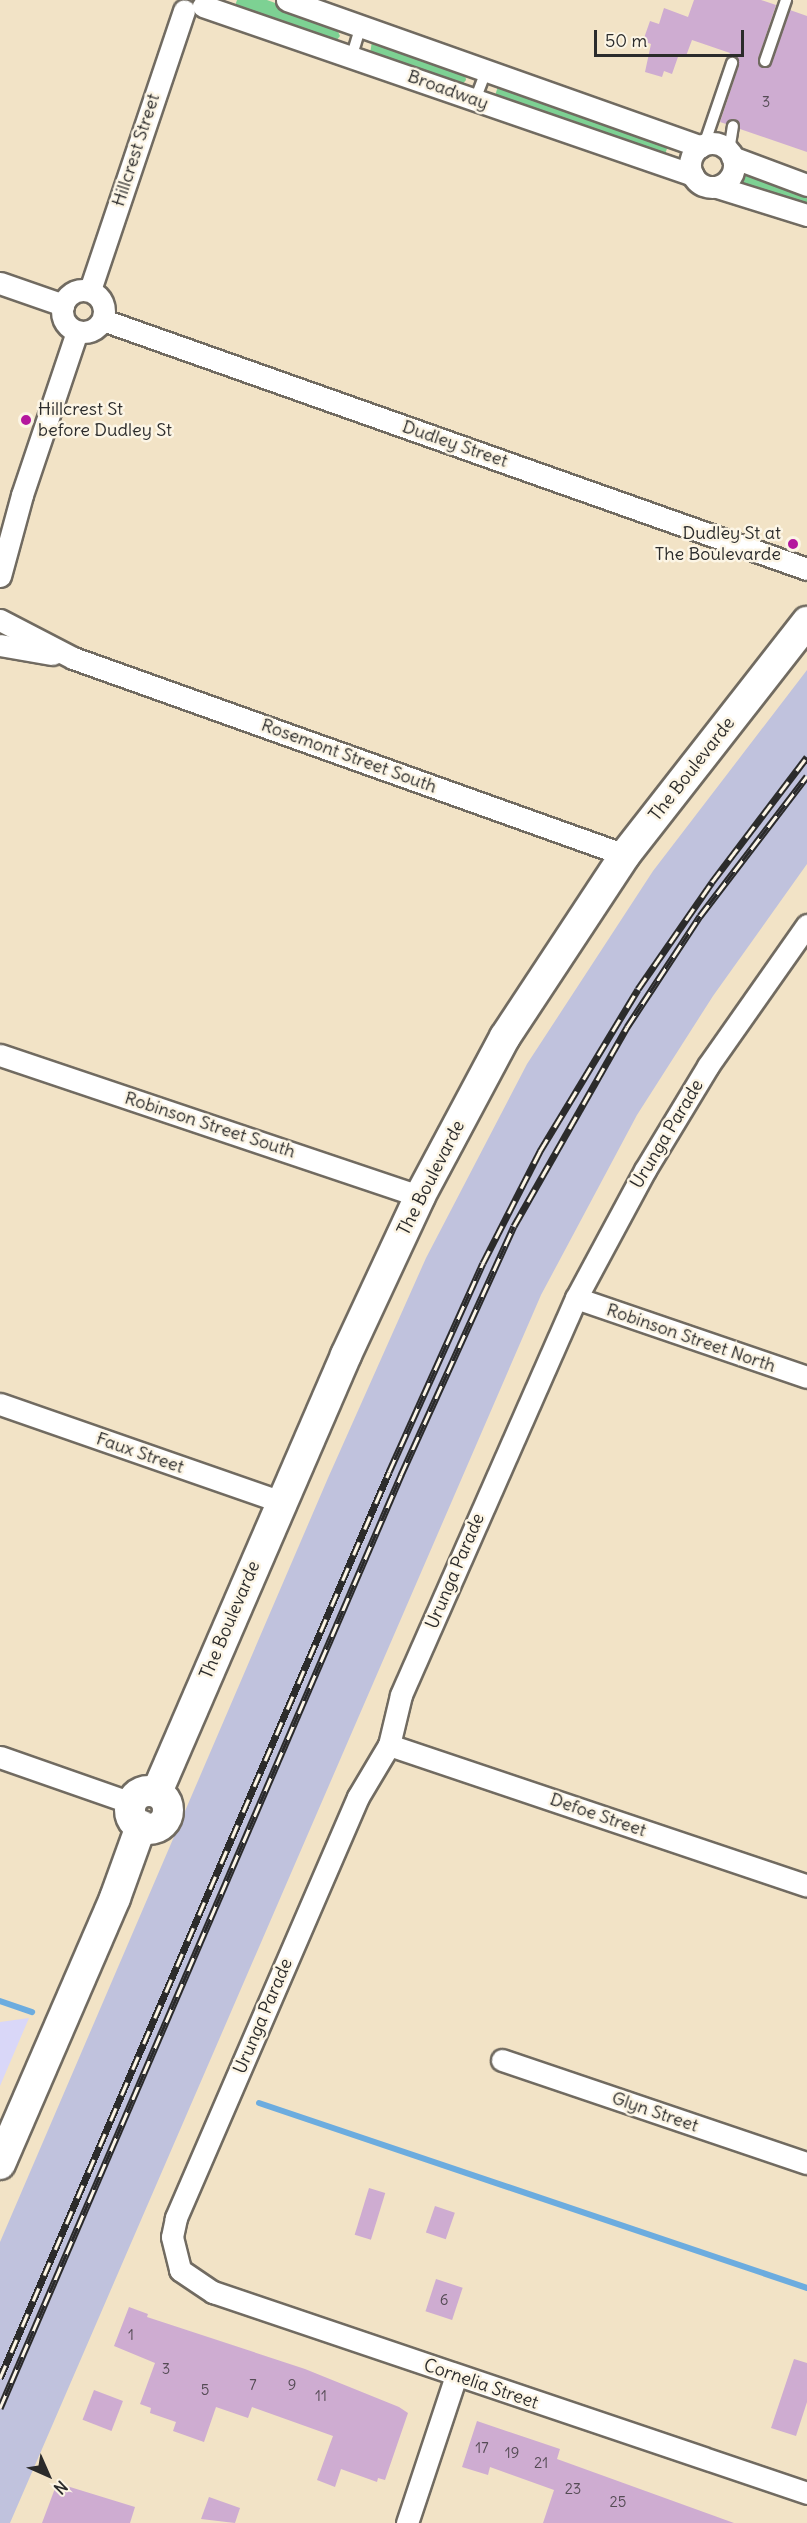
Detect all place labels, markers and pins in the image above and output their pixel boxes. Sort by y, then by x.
place label: Hillcrest St before Dudley St [38,399,172,442]
marker: Hillcrest St before Dudley St [19,413,33,427]
place label: Dudley St at The Boulevarde [655,523,781,566]
marker: Dudley St at The Boulevarde [786,537,800,551]

